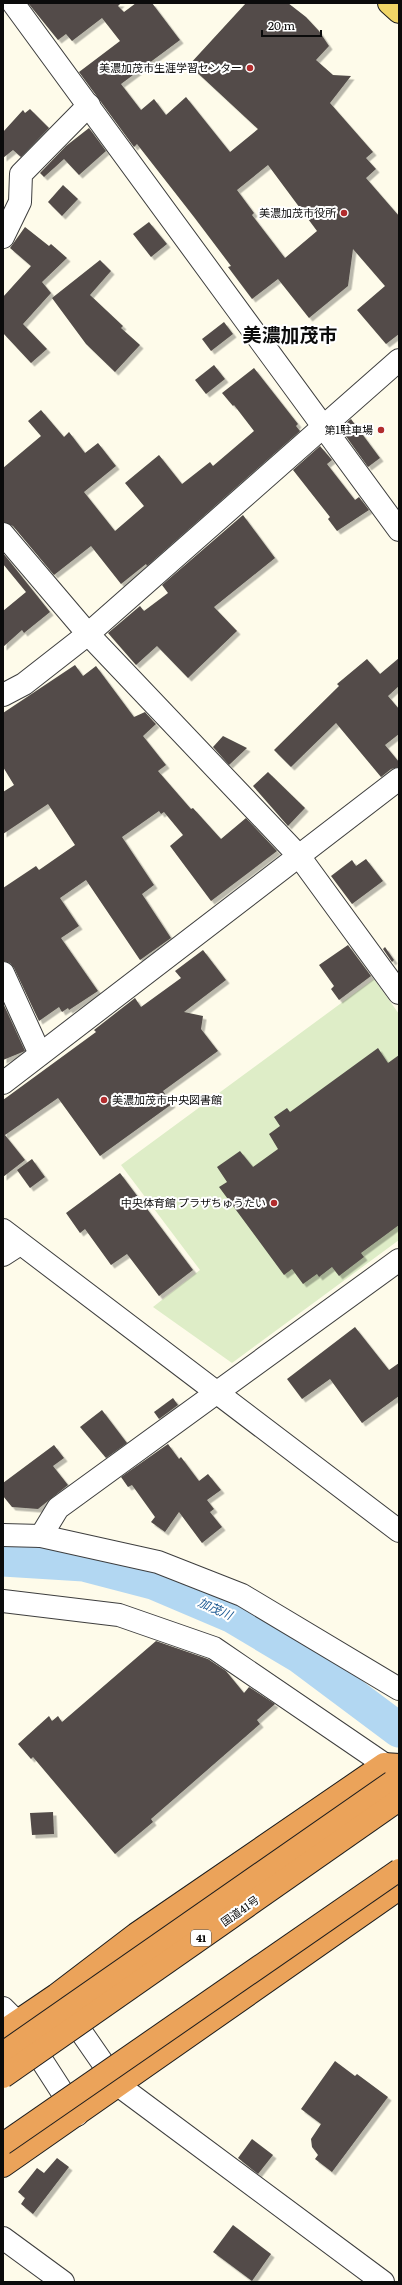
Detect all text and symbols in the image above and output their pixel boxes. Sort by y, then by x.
scale bar [262,12,321,38]
text: 20 m [268,16,295,34]
place label: 美濃加茂市生涯学習センター [99,59,242,75]
marker: 美濃加茂市生涯学習センター [245,63,255,73]
place label: 美濃加茂市役所 [259,204,337,220]
marker: 美濃加茂市役所 [339,208,349,218]
district label: 美濃加茂市 [242,320,338,348]
place label: 第1駐車場 [325,421,373,437]
marker: 第1駐車場 [376,425,386,435]
place label: 美濃加茂市中央図書館 [112,1091,222,1107]
marker: 美濃加茂市中央図書館 [99,1095,109,1105]
place label: 中央体育館 プラザちゅうたい [121,1194,266,1210]
marker: 中央体育館 プラザちゅうたい [269,1198,279,1208]
water label: 加茂川 [195,1593,237,1624]
street label: 国道41号 [217,1891,262,1929]
road number: 41 [191,1930,211,1946]

